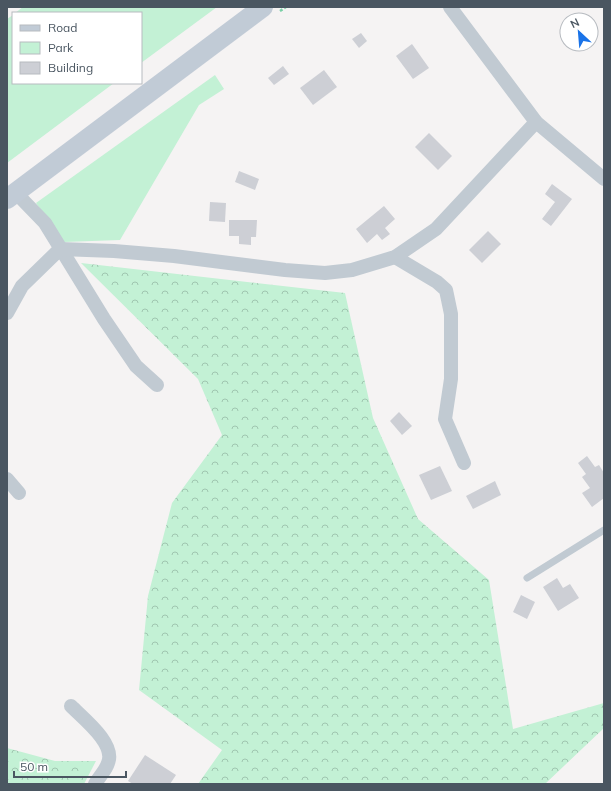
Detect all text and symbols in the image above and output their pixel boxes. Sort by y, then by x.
legend [12,12,142,84]
north arrow [559,12,599,52]
text: N [568,15,581,31]
text: Road [48,20,77,35]
text: Park [48,40,74,55]
text: Building [48,60,93,75]
scale bar [14,753,126,779]
text: 50 m [20,759,48,774]

